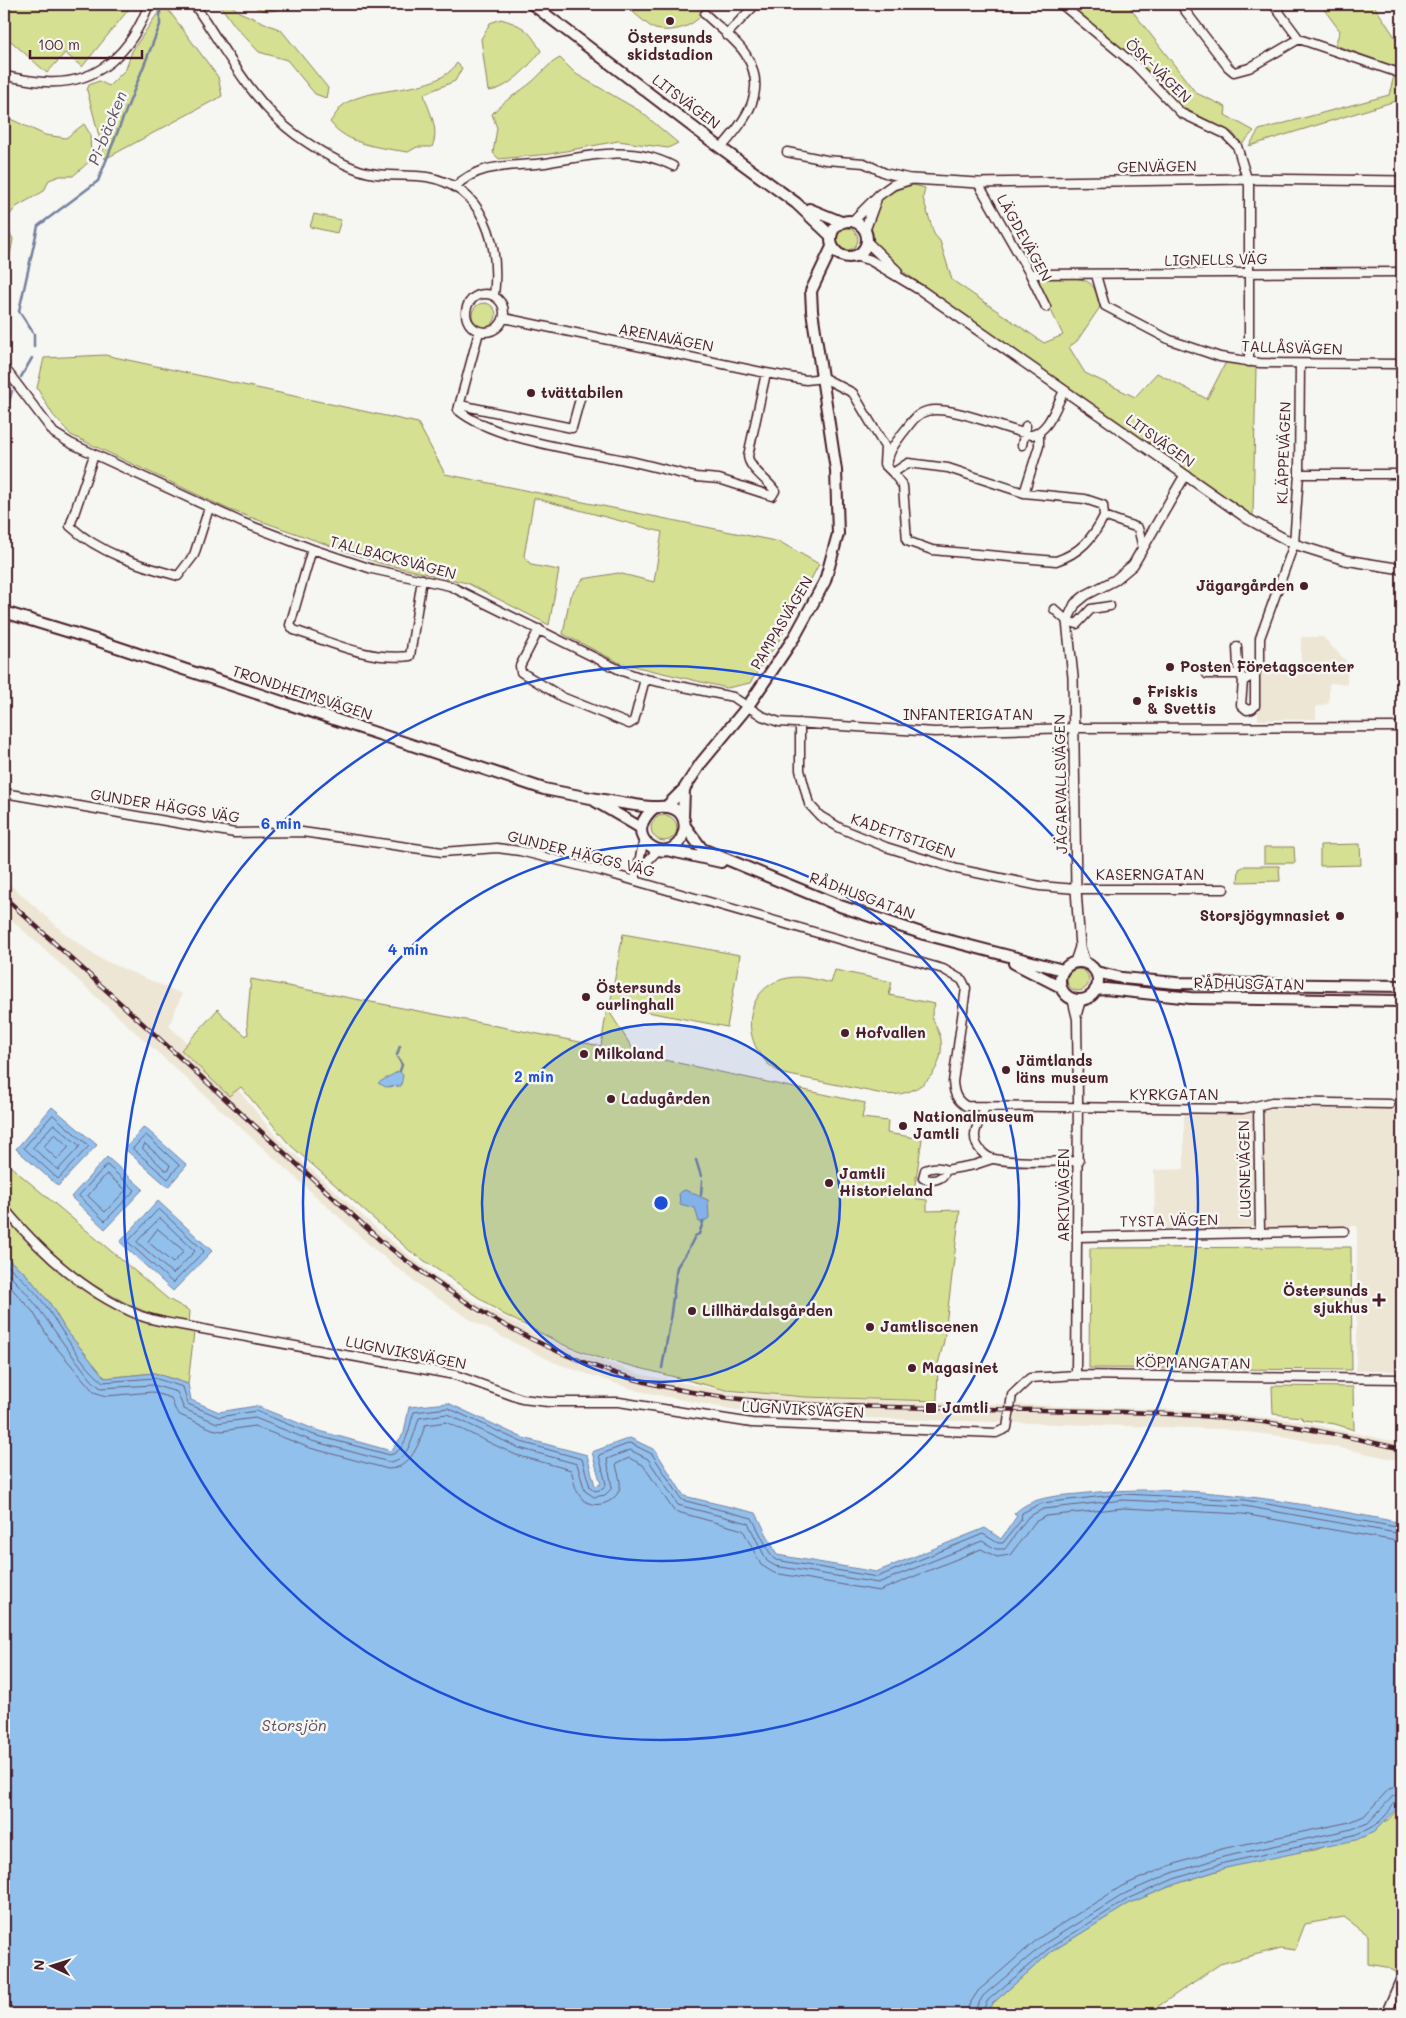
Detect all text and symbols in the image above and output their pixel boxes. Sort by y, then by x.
marker: Östersunds skidstadion [664,15,676,27]
place label: Östersunds skidstadion [627,27,713,64]
scale bar [30,28,142,60]
text: 100 m [38,34,80,54]
street label: ÖSK-VÄGEN [1121,34,1196,107]
street label: LITSVÄGEN [649,69,724,133]
water label: Pi-bäcken [82,87,131,168]
street label: GENVÄGEN [1117,155,1197,177]
street label: LÄGDEVÄGEN [993,190,1057,285]
street label: LIGNELLS VÄG [1164,248,1268,270]
street label: ARENAVÄGEN [617,318,715,356]
street label: TALLÅSVÄGEN [1241,335,1343,359]
place label: tvättabilen [541,382,623,402]
marker: tvättabilen [525,387,537,399]
street label: KLÄPPEVÄGEN [1271,401,1295,505]
street label: LITSVÄGEN [1122,409,1199,471]
street label: TALLBACKSVÄGEN [328,531,459,584]
street label: PAMPASVÄGEN [745,572,817,673]
place label: Jägargården [1196,575,1294,595]
marker: Jägargården [1298,580,1310,592]
place label: Posten Företagscenter [1180,656,1354,676]
street label: TRONDHEIMSVÄGEN [230,660,375,724]
marker: Posten Företagscenter [1164,661,1176,673]
place label: Friskis & Svettis [1147,681,1216,718]
marker: Friskis & Svettis [1131,695,1143,707]
street label: INFANTERIGATAN [903,704,1033,724]
street label: JÄGARVALLSVÄGEN [1049,714,1071,854]
street label: GUNDER HÄGGS VÄG [89,783,241,827]
street label: KADETTSTIGEN [848,808,958,862]
text: 6 min [261,813,301,833]
street label: GUNDER HÄGGS VÄG [506,825,657,881]
street label: KASERNGATAN [1096,864,1204,884]
street label: RÅDHUSGATAN [807,867,918,923]
place label: Storsjögymnasiet [1200,905,1330,925]
marker: Storsjögymnasiet [1334,910,1346,922]
text: 4 min [388,939,428,959]
street label: RÅDHUSGATAN [1193,972,1305,994]
place label: Östersunds curlinghall [596,977,681,1014]
marker: Östersunds curlinghall [580,991,592,1003]
place label: Hofvallen [855,1022,926,1042]
marker: Hofvallen [839,1027,851,1039]
place label: Milkoland [594,1043,664,1063]
marker: Milkoland [578,1048,590,1060]
place label: Jämtlands läns museum [1016,1050,1108,1087]
marker: Jämtlands läns museum [1000,1064,1012,1076]
text: 2 min [514,1066,554,1086]
street label: KYRKGATAN [1130,1084,1218,1104]
place label: Ladugården [621,1088,710,1108]
marker: Ladugården [605,1093,617,1105]
place label: Nationalmuseum Jamtli [913,1106,1034,1143]
marker: Nationalmuseum Jamtli [897,1120,909,1132]
street label: LUGNEVÄGEN [1233,1120,1255,1218]
street label: ARKIVVÄGEN [1053,1148,1073,1242]
place label: Jamtli Historieland [839,1163,933,1200]
marker: Jamtli Historieland [823,1177,835,1189]
centre of rings [652,1194,670,1212]
street label: TYSTA VÄGEN [1119,1209,1219,1231]
place label: Östersunds sjukhus [1283,1280,1368,1317]
marker: Östersunds sjukhus [1372,1293,1386,1307]
place label: Lillhärdalsgården [702,1300,833,1320]
marker: Lillhärdalsgården [686,1305,698,1317]
place label: Jamtliscenen [880,1316,978,1336]
marker: Jamtliscenen [864,1321,876,1333]
street label: LUGNVIKSVÄGEN [344,1331,468,1374]
street label: KÖPMANGATAN [1135,1351,1251,1373]
place label: Magasinet [922,1357,999,1377]
marker: Magasinet [906,1362,918,1374]
street label: LUGNVIKSVÄGEN [741,1396,865,1422]
place label: Jamtli [942,1397,989,1417]
marker: Jamtli [924,1401,938,1415]
water label: Storsjön [261,1714,327,1735]
north arrow [28,1940,78,1990]
text: N [29,1959,48,1971]

